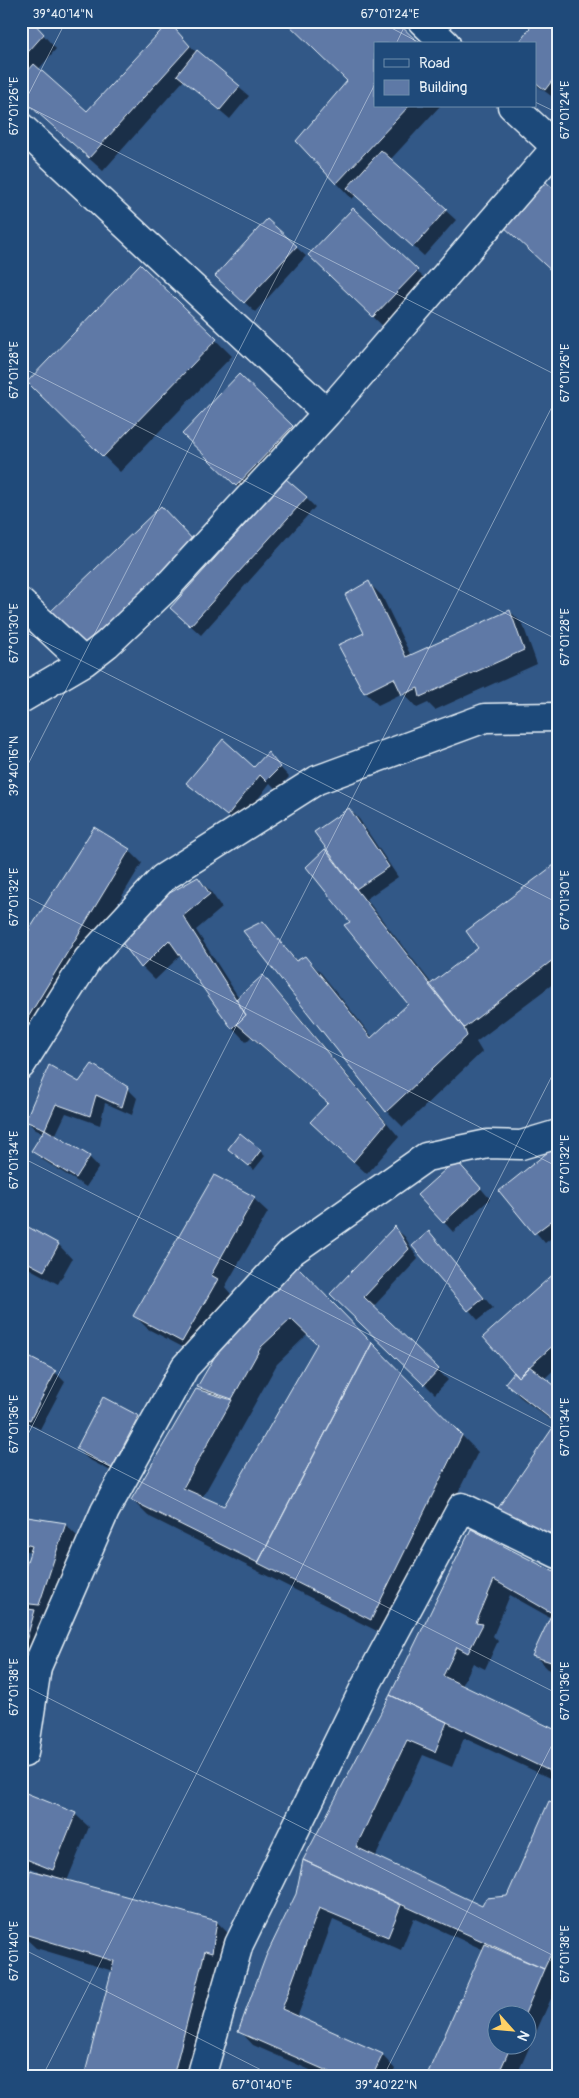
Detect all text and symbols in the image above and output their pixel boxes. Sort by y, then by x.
text: 39°40'14"N [33,7,93,22]
text: 67°01'24"E [361,7,419,22]
legend [374,42,536,108]
text: Road [419,54,450,73]
text: 67°01'26"E [7,77,22,135]
text: Building [419,78,467,97]
text: 67°01'24"E [558,81,573,139]
text: 67°01'28"E [7,341,22,399]
text: 67°01'26"E [558,344,573,402]
text: 67°01'30"E [7,603,22,663]
text: 67°01'28"E [558,608,573,666]
text: 39°40'16"N [7,736,22,796]
text: 67°01'32"E [7,868,22,926]
text: 67°01'30"E [558,870,573,930]
text: 67°01'34"E [7,1131,22,1189]
text: 67°01'32"E [558,1135,573,1193]
text: 67°01'36"E [7,1395,22,1453]
text: 67°01'34"E [558,1398,573,1456]
text: 67°01'38"E [7,1658,22,1716]
text: 67°01'36"E [558,1662,573,1720]
text: 67°01'40"E [7,1921,22,1981]
text: 67°01'38"E [558,1925,573,1983]
north arrow [486,2006,536,2056]
text: N [513,2028,533,2044]
text: 67°01'40"E [232,2078,292,2093]
text: 39°40'22"N [355,2078,417,2093]

